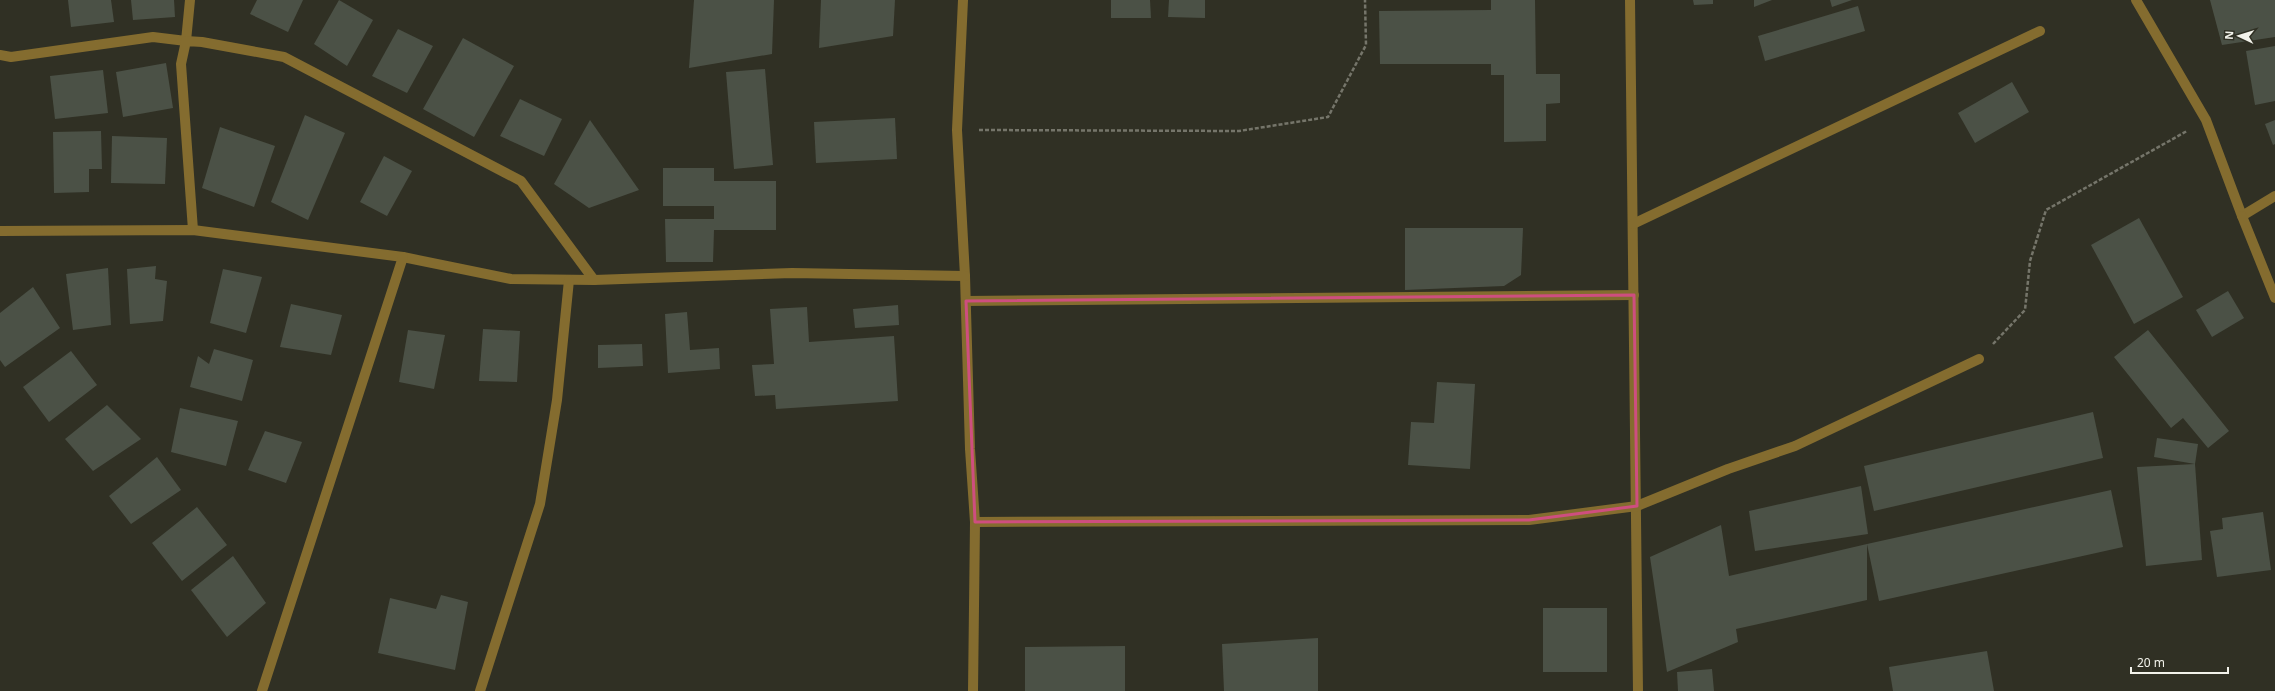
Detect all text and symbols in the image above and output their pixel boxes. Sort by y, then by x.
north arrow [2219,16,2259,56]
text: N [2221,30,2236,40]
scale bar [2131,649,2228,675]
text: 20 m [2137,654,2165,671]

